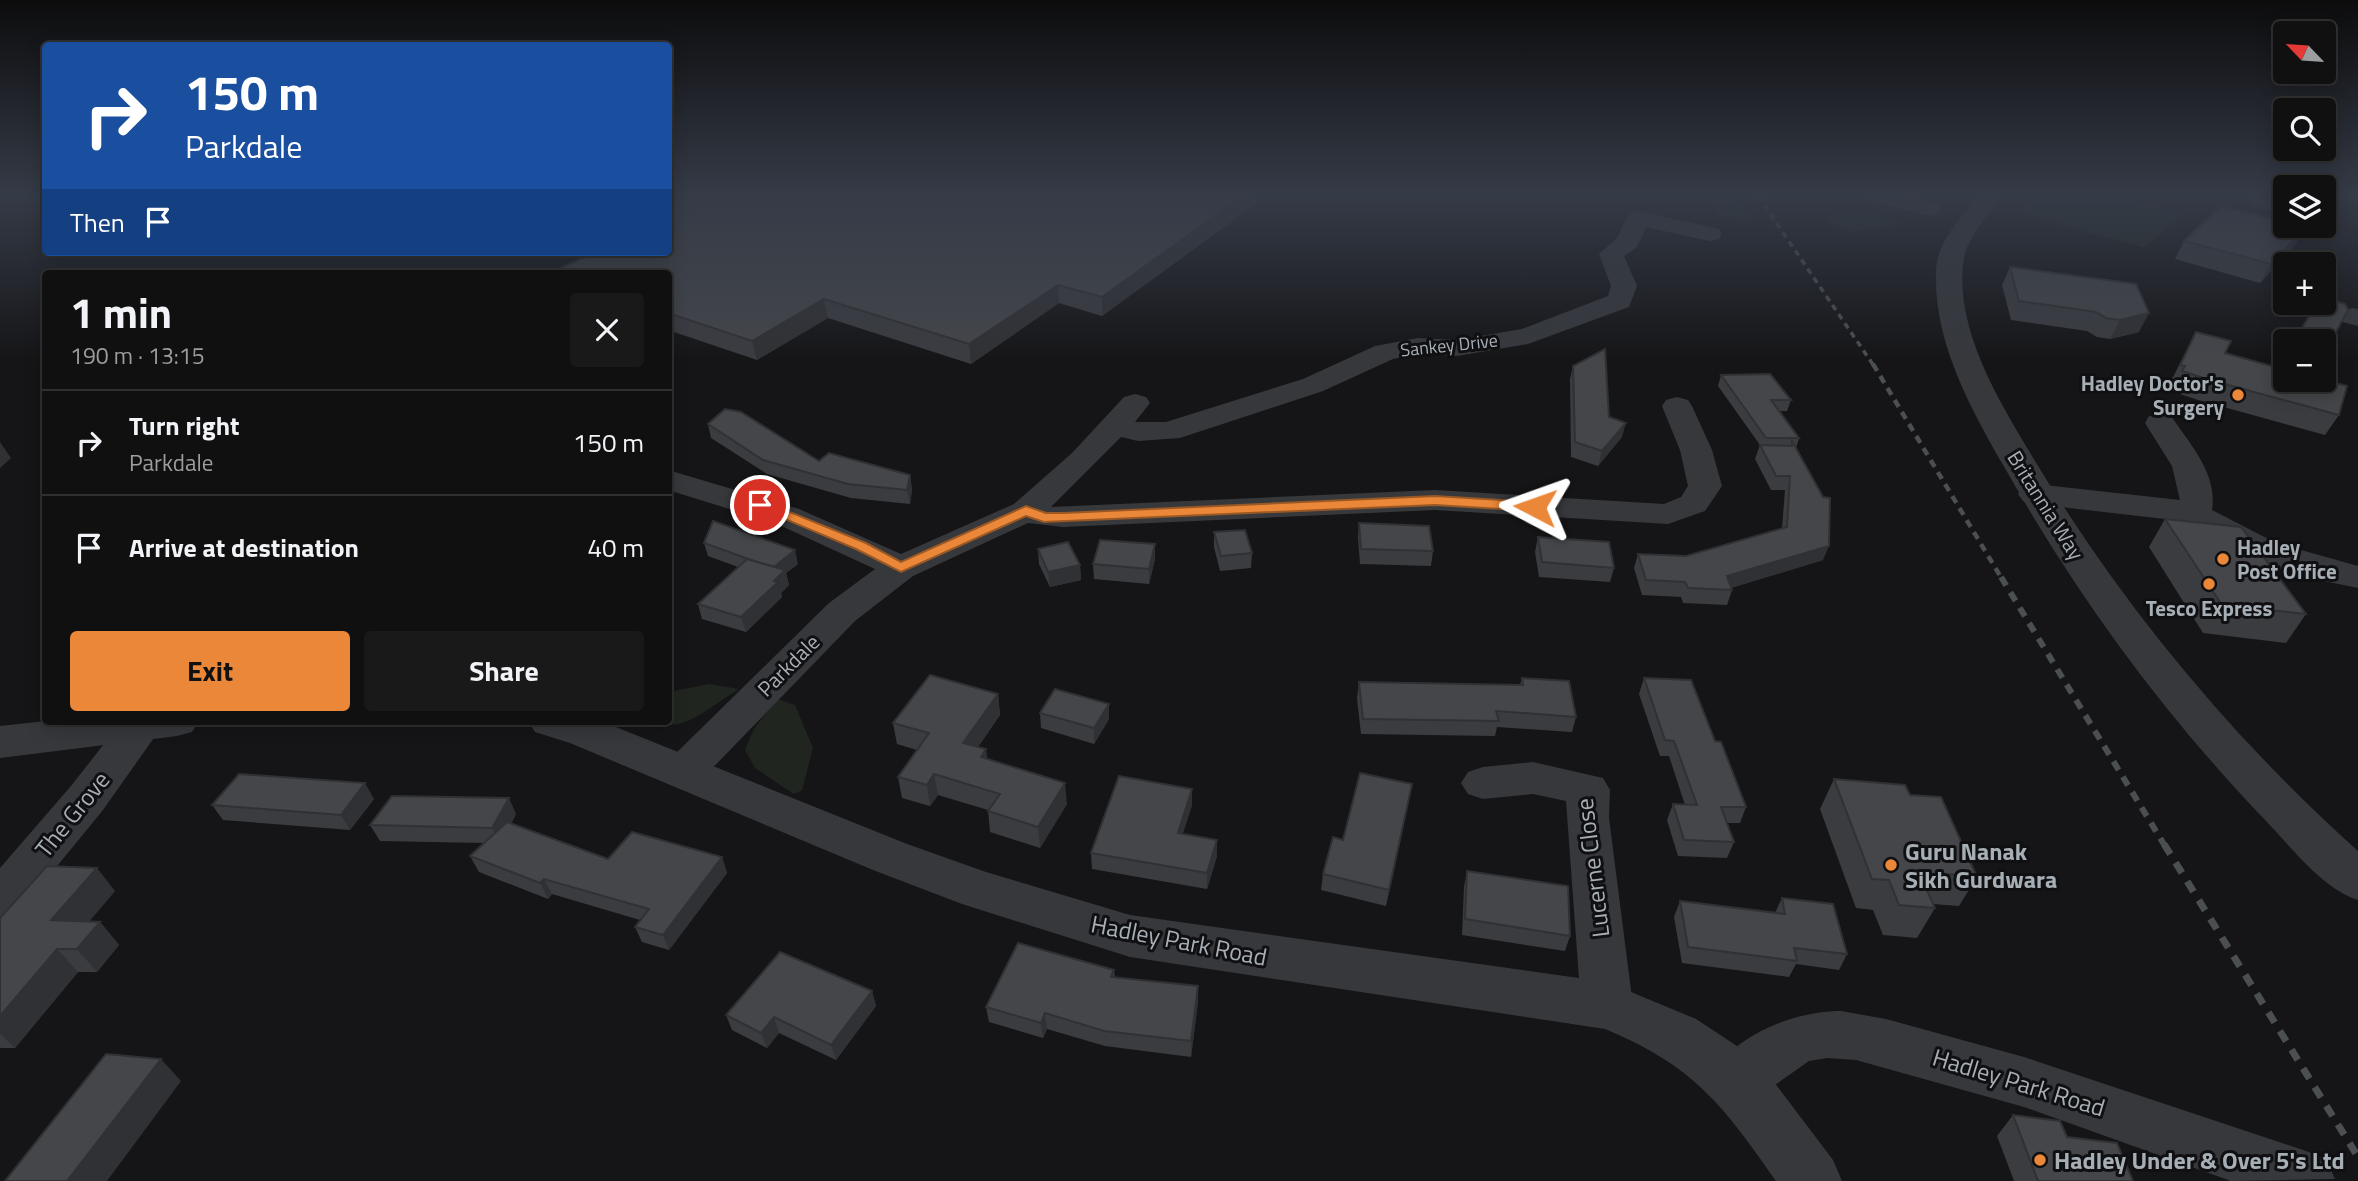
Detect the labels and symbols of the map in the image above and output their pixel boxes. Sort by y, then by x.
north arrow [2273,21,2336,84]
street label: Sankey Drive [1399,326,1499,364]
place label: Hadley Doctor's Surgery [2081,367,2224,423]
marker: Hadley Doctor's Surgery [2230,387,2246,403]
street label: Britannia Way [2000,444,2092,566]
position arrow [1498,470,1572,544]
pin [730,475,790,535]
place label: Hadley Post Office [2237,531,2337,587]
marker: Hadley Post Office [2215,551,2231,567]
marker: Tesco Express [2201,576,2217,592]
place label: Tesco Express [2146,592,2272,624]
street label: Parkdale [749,626,827,704]
street label: The Grove [26,763,118,865]
street label: Lucerne Close [1566,796,1618,940]
place label: Guru Nanak Sikh Gurdwara [1905,833,2057,897]
marker: Guru Nanak Sikh Gurdwara [1883,857,1899,873]
street label: Hadley Park Road [1088,905,1270,975]
street label: Hadley Park Road [1928,1039,2110,1125]
place label: Hadley Under & Over 5's Ltd [2054,1142,2345,1178]
marker: Hadley Under & Over 5's Ltd [2032,1152,2048,1168]

